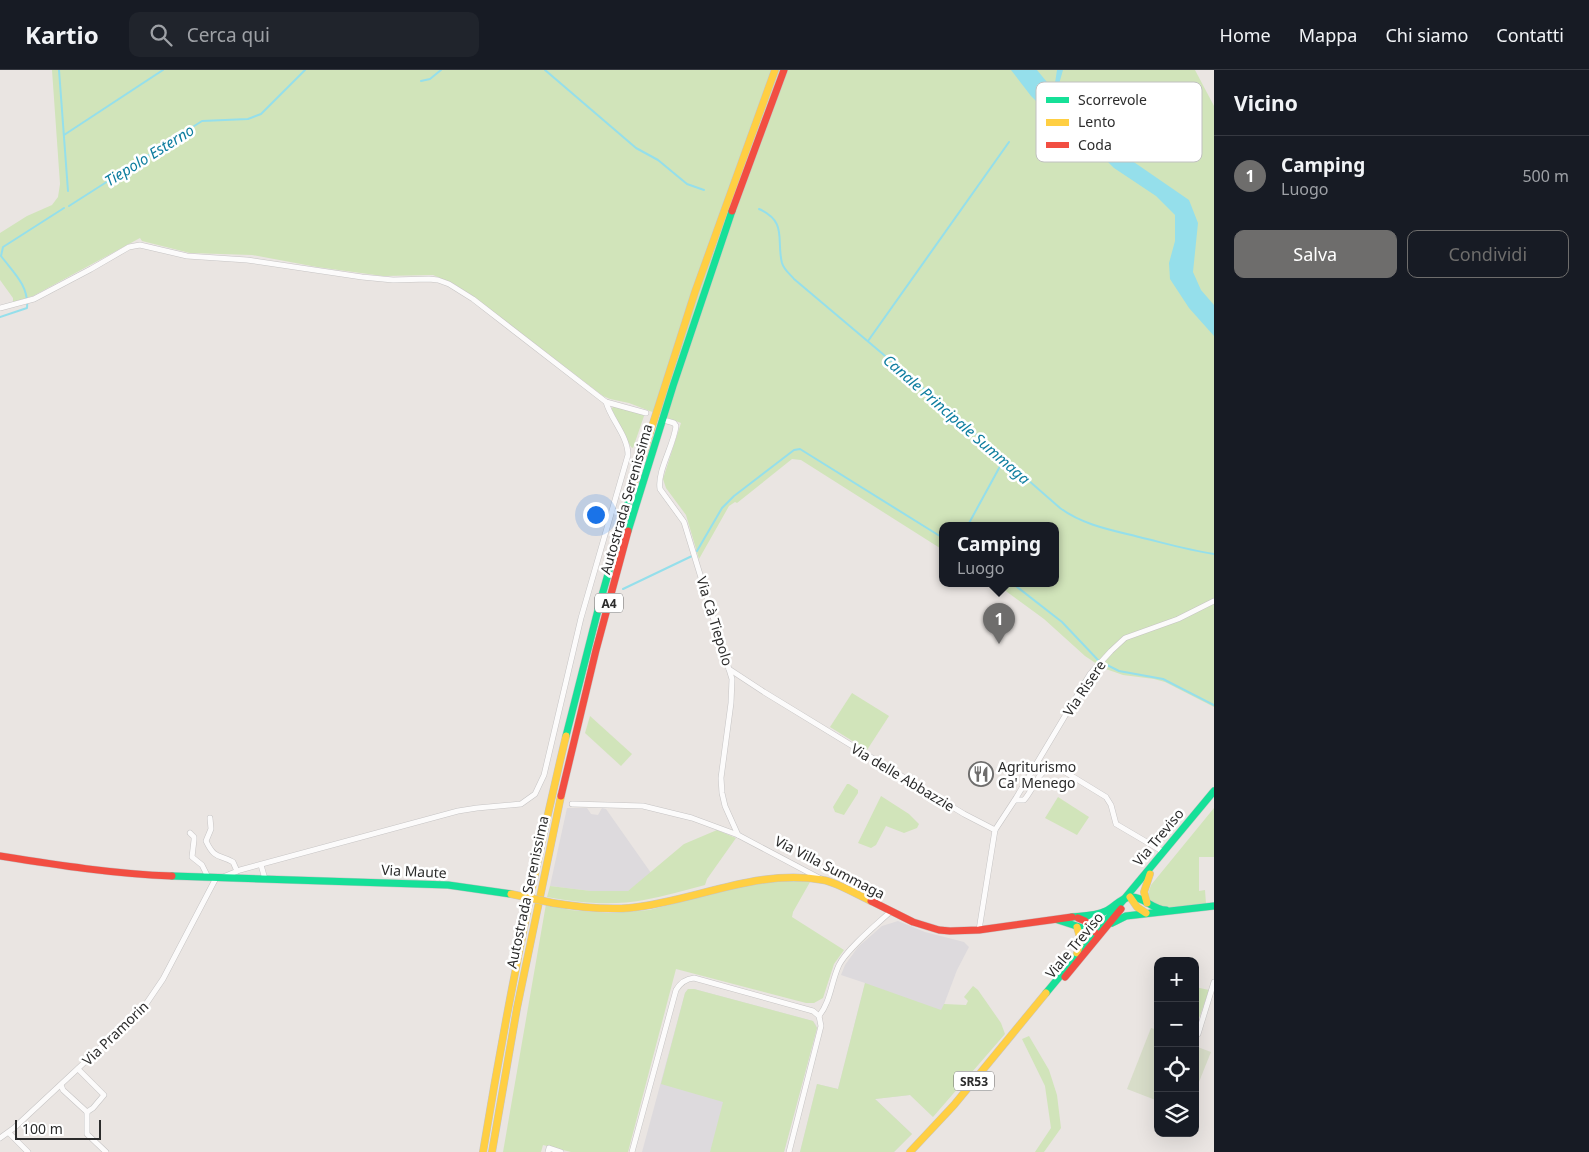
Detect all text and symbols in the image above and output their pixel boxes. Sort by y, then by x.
search box [129,12,479,57]
text: Kartio [25,18,99,51]
icon: search [147,21,175,49]
text: Cerca qui [187,22,270,48]
text: Home [1220,23,1271,47]
text: Mappa [1299,23,1357,47]
text: Chi siamo [1385,23,1468,47]
text: Contatti [1496,23,1564,47]
legend [1036,82,1202,162]
text: Vicino [1234,89,1298,117]
text: Scorrevole [1078,90,1147,109]
text: Lento [1078,112,1115,131]
water label: Tiepolo Esterno [100,119,198,191]
text: Coda [1078,135,1112,154]
text: Camping [1281,152,1365,178]
text: 1 [1245,165,1255,187]
text: 500 m [1522,165,1569,187]
text: Luogo [1281,178,1328,200]
button: Salva [1234,230,1397,278]
button: Condividi [1407,230,1569,278]
water label: Canale Principale Summaga [879,350,1035,489]
street label: Autostrada Serenissima [595,422,657,576]
your location [583,502,609,528]
popup [939,522,1059,587]
text: Camping [957,531,1041,557]
text: Luogo [957,557,1004,579]
street label: Via Cà Tiepolo [692,574,738,668]
road number: A4 [595,594,623,612]
pin: 1 [983,603,1015,644]
street label: Via Risere [1058,656,1110,720]
street label: Via delle Abbazzie [848,739,958,815]
place label: Agriturismo Ca' Menego [998,757,1076,792]
restaurant icon: Agriturismo Ca' Menego [968,761,994,787]
street label: Via Treviso [1128,804,1188,870]
street label: Autostrada Serenissima [502,814,552,970]
street label: Via Villa Summaga [772,831,888,903]
street label: Via Maute [381,860,447,882]
street label: Viale Treviso [1041,908,1107,982]
map controls [1154,957,1199,1137]
button: + [1154,957,1199,1002]
street label: Via Pramorin [78,997,152,1069]
button: − [1154,1002,1199,1047]
button: locate [1154,1047,1199,1092]
road number: SR53 [954,1071,994,1090]
button: layers [1154,1092,1199,1137]
scale bar [15,1117,101,1140]
text: 100 m [22,1119,63,1138]

